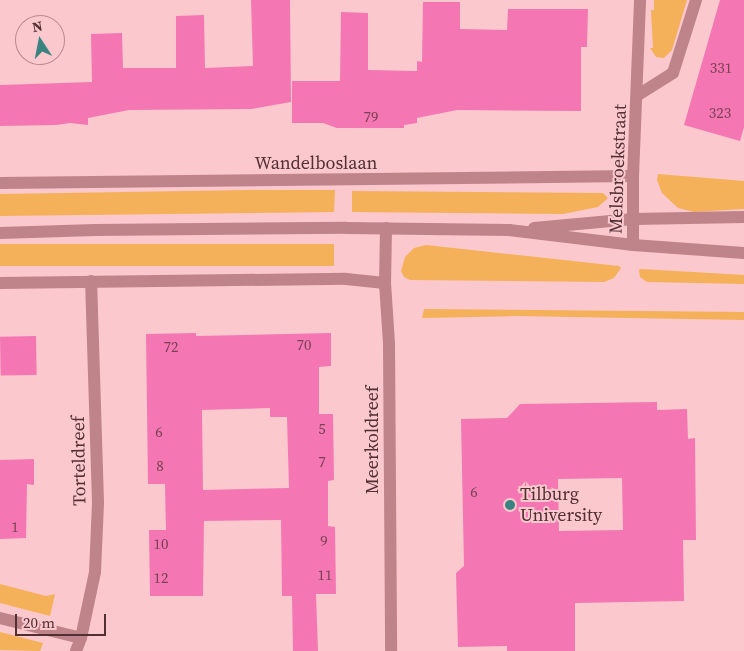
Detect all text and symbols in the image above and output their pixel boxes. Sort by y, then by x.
north arrow [15,15,65,65]
text: N [30,15,44,37]
house number: 331 [710,59,732,77]
street label: Melsbroekstraat [605,104,631,234]
house number: 323 [709,104,731,122]
house number: 79 [364,108,378,126]
street label: Wandelboslaan [255,152,377,174]
house number: 70 [297,336,311,354]
house number: 72 [164,338,178,356]
street label: Meerkoldreef [361,386,383,494]
street label: Torteldreef [67,416,91,506]
house number: 5 [318,420,326,438]
house number: 6 [155,423,163,441]
house number: 7 [318,453,326,471]
house number: 8 [156,457,164,475]
house number: 6 [470,483,478,501]
place label: Tilburg University [520,484,602,526]
marker: Tilburg University [504,499,516,511]
house number: 1 [11,518,19,536]
house number: 9 [320,532,328,550]
house number: 10 [154,535,168,553]
house number: 11 [318,566,332,584]
house number: 12 [154,569,168,587]
scale bar [18,604,109,636]
text: 20 m [23,612,55,633]

